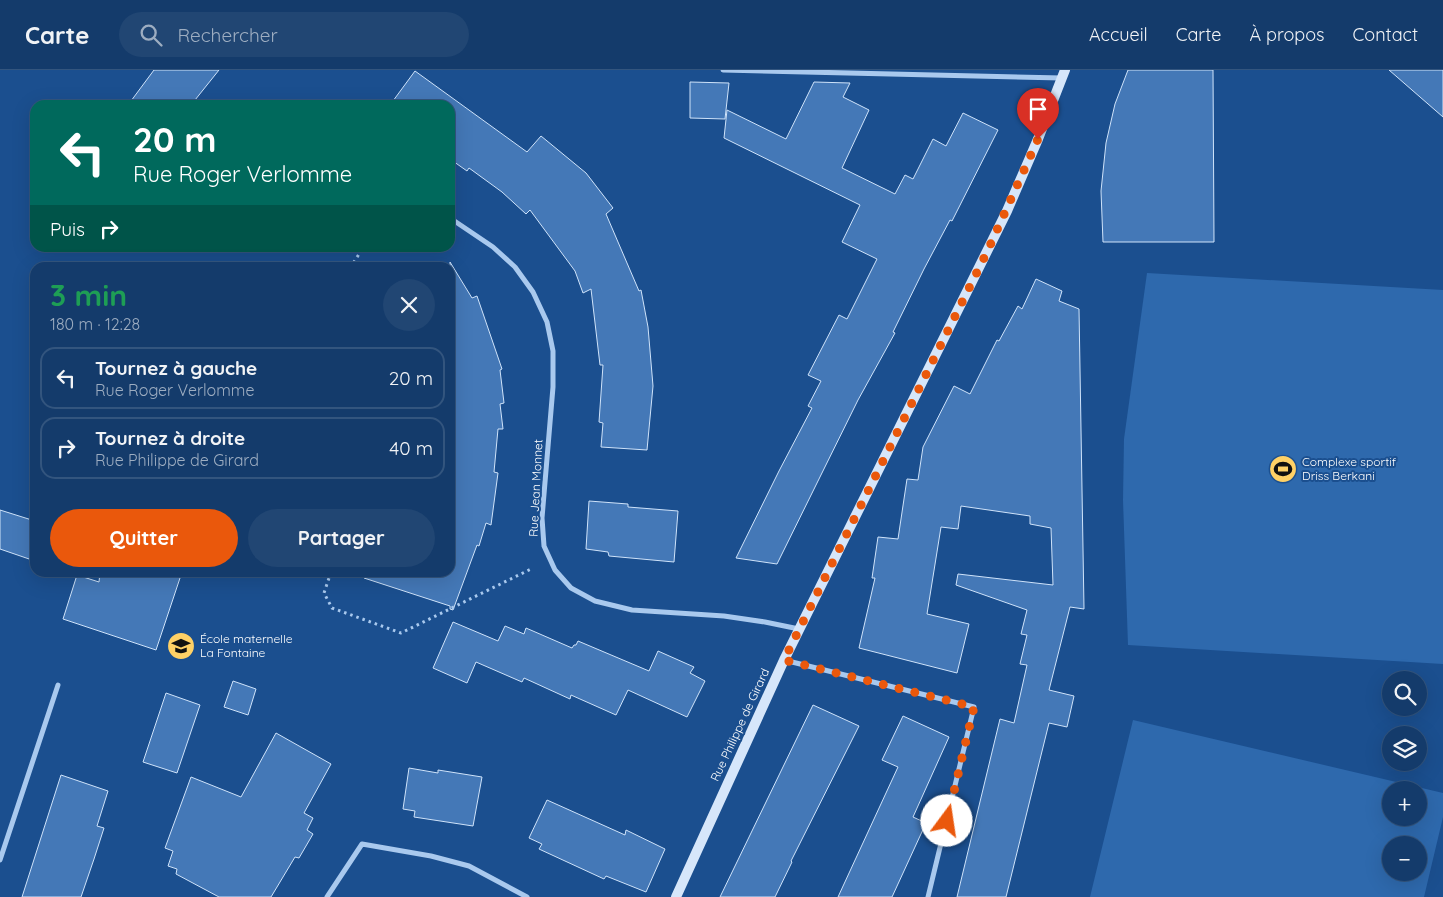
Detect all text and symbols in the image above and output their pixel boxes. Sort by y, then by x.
search box [119,12,469,57]
text: Carte [25,20,89,50]
icon: search [137,21,165,49]
text: Rechercher [177,23,278,47]
text: Accueil [1089,23,1148,46]
text: Carte [1176,23,1221,46]
text: À propos [1249,23,1325,46]
text: Contact [1353,23,1418,46]
pin [1017,88,1059,139]
icon: arrive [1024,95,1052,123]
text: 20 m [133,117,216,161]
icon: left [50,120,115,185]
text: Rue Roger Verlomme [133,160,352,188]
icon: right [95,215,123,243]
text: Puis [50,217,85,241]
text: 3 min [50,276,127,314]
button: close [383,279,435,331]
text: 180 m · 12:28 [50,314,140,334]
text: Tournez à gauche [95,356,257,380]
icon: left [52,364,80,392]
text: 20 m [389,366,433,390]
text: Rue Roger Verlomme [95,380,255,400]
text: Tournez à droite [95,426,245,450]
icon: right [52,434,80,462]
text: 40 m [389,436,433,460]
street label: Rue Jean Monnet [525,439,546,537]
text: Rue Philippe de Girard [95,450,259,470]
sports icon: Complexe sportif Driss Berkani [1268,454,1298,484]
place label: Complexe sportif Driss Berkani [1302,454,1397,483]
button: Quitter [50,509,238,567]
button: Partager [248,509,435,567]
school or university icon: École maternelle La Fontaine [166,631,196,661]
place label: École maternelle La Fontaine [200,631,293,660]
street label: Rue Philippe de Girard [707,666,772,784]
map controls [1382,671,1427,881]
button: search [1382,671,1427,716]
button: layers [1382,726,1427,771]
button: + [1382,781,1427,826]
position arrow [920,794,972,846]
button: − [1382,836,1427,881]

